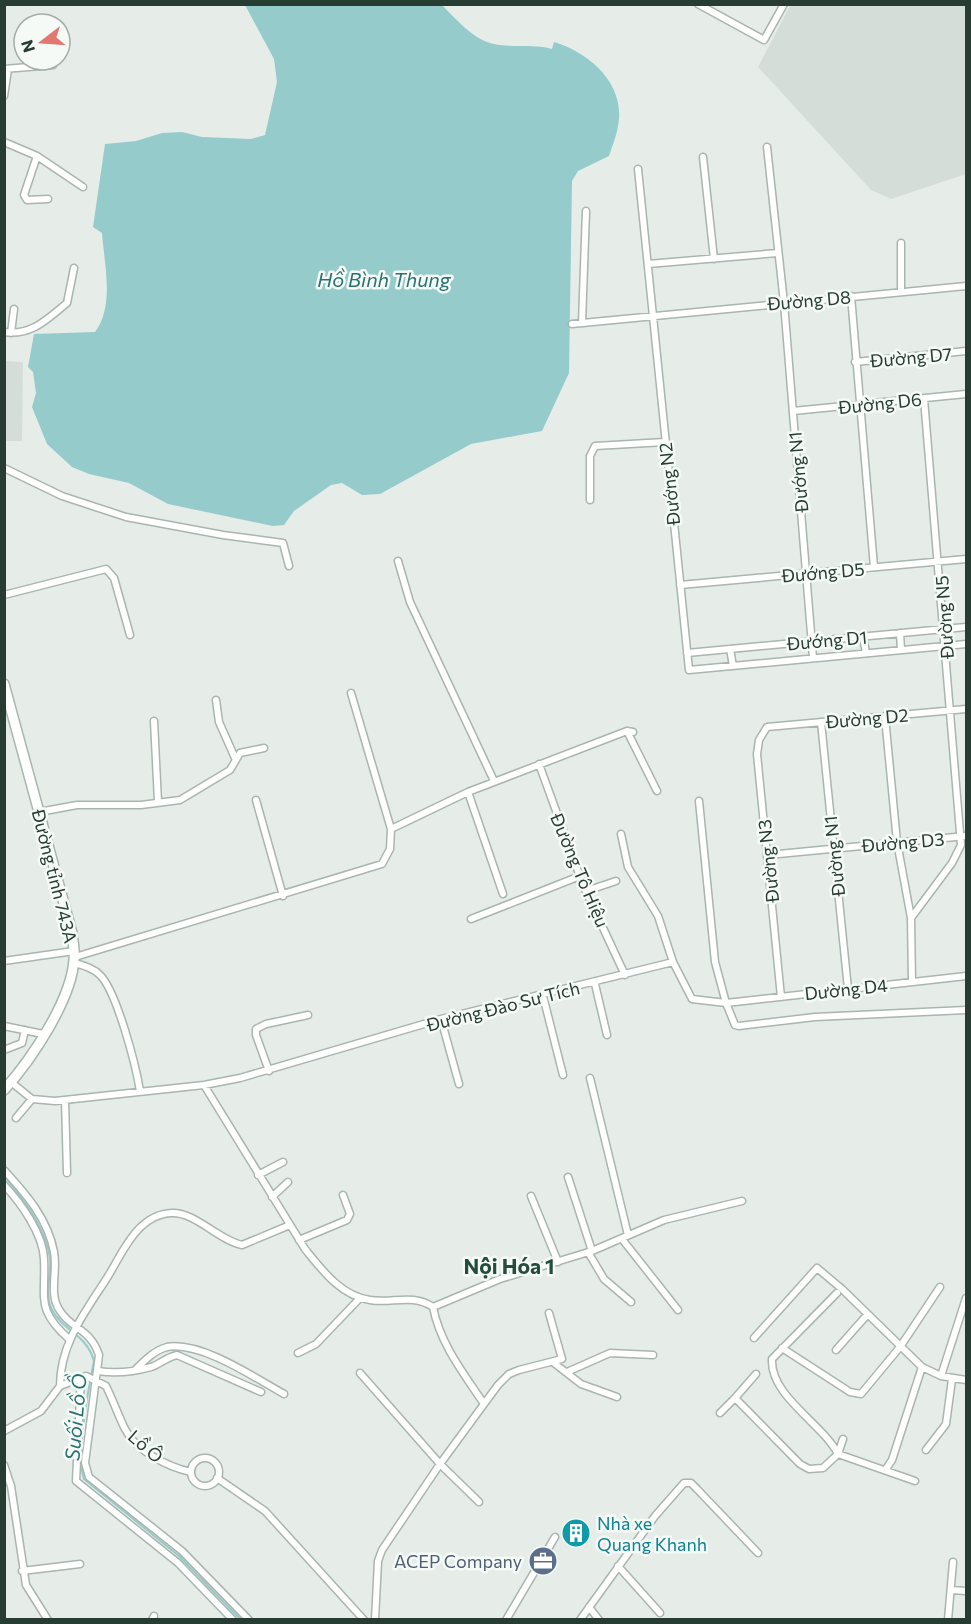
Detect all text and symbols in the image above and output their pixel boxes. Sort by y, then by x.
north arrow [12,12,72,72]
text: N [16,38,38,55]
water label: Hồ Bình Thung [317,267,452,291]
street label: Đường D8 [765,285,852,315]
street label: Đường D7 [868,342,953,372]
street label: Đường D6 [836,388,923,418]
street label: Đướng N1 [784,431,813,514]
street label: Đướng N2 [654,442,684,527]
street label: Đướng D5 [780,557,865,587]
street label: Đường N5 [930,575,958,660]
street label: Đướng D1 [785,626,868,655]
street label: Đường D2 [824,703,909,733]
street label: Đường tỉnh 743A [27,806,82,945]
street label: Đường Tô Hiệu [546,809,614,930]
street label: Đường N1 [819,815,849,898]
street label: Đường N3 [753,818,783,905]
street label: Đường D3 [860,827,945,857]
street label: Dường D4 [803,974,889,1004]
street label: Đường Đào Sư Tích [423,976,582,1036]
district label: Nội Hóa 1 [463,1253,555,1279]
water label: Suối Lồ Ồ [57,1372,91,1462]
street label: Lồ Ô [124,1425,168,1467]
place label: Nhà xe Quang Khanh [597,1512,707,1555]
building icon: Nhà xe Quang Khanh [560,1517,592,1549]
office icon: ACEP Company [527,1545,559,1577]
place label: ACEP Company [394,1550,522,1572]

